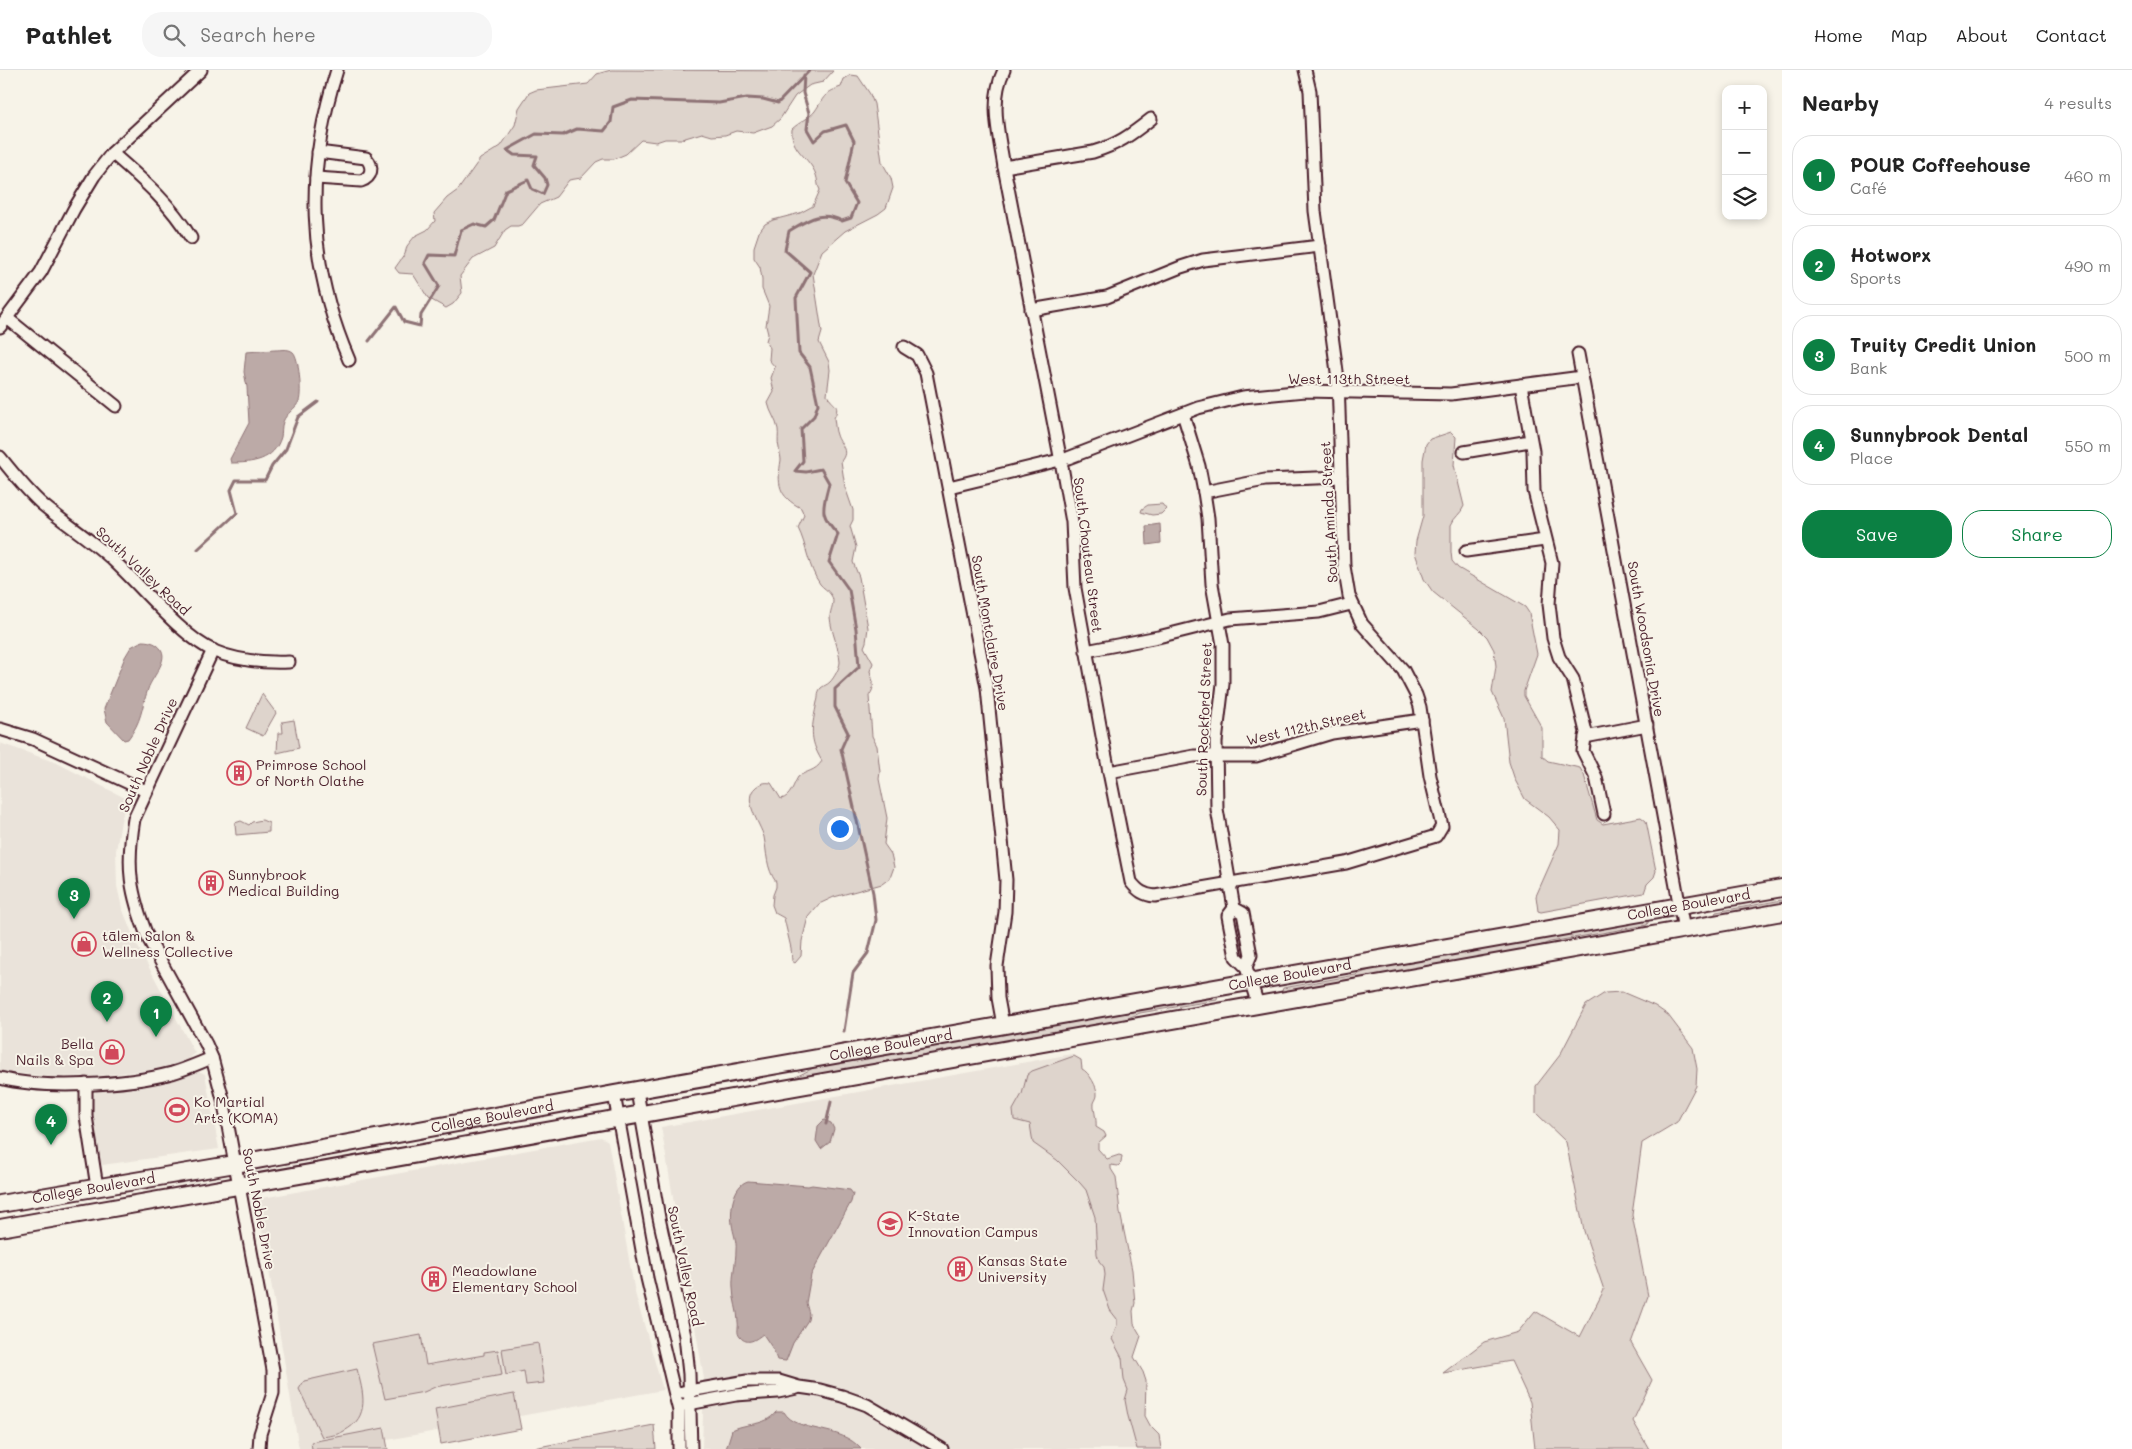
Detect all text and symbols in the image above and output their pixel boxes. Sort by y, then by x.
search box [142,12,492,57]
text: Pathlet [25,19,112,50]
icon: search [160,21,188,49]
text: Search here [200,22,316,47]
text: Home [1814,23,1863,47]
text: Map [1891,23,1927,47]
text: About [1955,23,2008,47]
text: Contact [2036,23,2107,47]
map controls [1722,85,1767,220]
button: + [1722,85,1767,130]
text: Nearby [1802,89,1879,116]
text: 4 results [2044,92,2112,113]
button: − [1722,130,1767,175]
text: POUR Coffeehouse [1850,152,2031,177]
text: 1 [1815,165,1823,186]
text: 460 m [2064,165,2111,186]
button: layers [1722,175,1767,220]
text: Café [1850,177,1887,198]
text: Hotworx [1850,242,1931,267]
text: 2 [1815,255,1823,276]
text: 490 m [2064,255,2111,276]
text: Sports [1850,267,1901,288]
text: Truity Credit Union [1850,332,2036,357]
text: 3 [1814,345,1824,366]
text: 500 m [2064,345,2111,366]
text: Bank [1850,357,1887,378]
street label: West 113th Street [1288,369,1410,388]
text: Sunnybrook Dental [1850,422,2028,447]
text: 4 [1814,435,1824,456]
text: 550 m [2065,435,2111,456]
street label: South Aminda Street [1315,441,1342,583]
text: Place [1850,447,1893,468]
street label: South Chouteau Street [1070,476,1107,634]
button: Save [1802,510,1952,558]
button: Share [1962,510,2112,558]
street label: South Valley Road [92,522,195,619]
street label: South Montclaire Drive [967,554,1014,712]
street label: South Woodsonia Drive [1623,560,1670,718]
street label: South Rockford Street [1191,642,1216,796]
street label: South Noble Drive [114,694,181,815]
street label: West 112th Street [1244,704,1367,749]
place label: Primrose School of North Olathe [256,755,366,790]
building icon: Primrose School of North Olathe [226,760,252,786]
your location [827,816,853,842]
place label: Sunnybrook Medical Building [228,865,339,900]
building icon: Sunnybrook Medical Building [198,870,224,896]
pin: 3 [58,878,90,919]
street label: College Boulevard [1626,884,1751,924]
place label: tālem Salon & Wellness Collective [102,926,233,961]
shop icon: tālem Salon & Wellness Collective [71,931,97,957]
street label: College Boulevard [1227,954,1353,994]
pin: 2 [91,981,123,1022]
pin: 1 [140,996,172,1037]
street label: College Boulevard [828,1025,954,1065]
place label: Bella Nails & Spa [16,1034,94,1069]
shop icon: Bella Nails & Spa [99,1039,125,1065]
place label: Ko Martial Arts (KOMA) [194,1092,278,1127]
street label: College Boulevard [429,1095,555,1137]
sports icon: Ko Martial Arts (KOMA) [164,1097,190,1123]
pin: 4 [35,1104,67,1145]
street label: South Noble Drive [238,1146,281,1271]
street label: College Boulevard [31,1168,157,1207]
street label: South Valley Road [663,1204,708,1328]
place label: K-State Innovation Campus [908,1206,1038,1241]
school or university icon: K-State Innovation Campus [877,1211,903,1237]
place label: Kansas State University [978,1251,1067,1286]
building icon: Kansas State University [947,1256,973,1282]
place label: Meadowlane Elementary School [452,1261,578,1296]
building icon: Meadowlane Elementary School [421,1266,447,1292]

